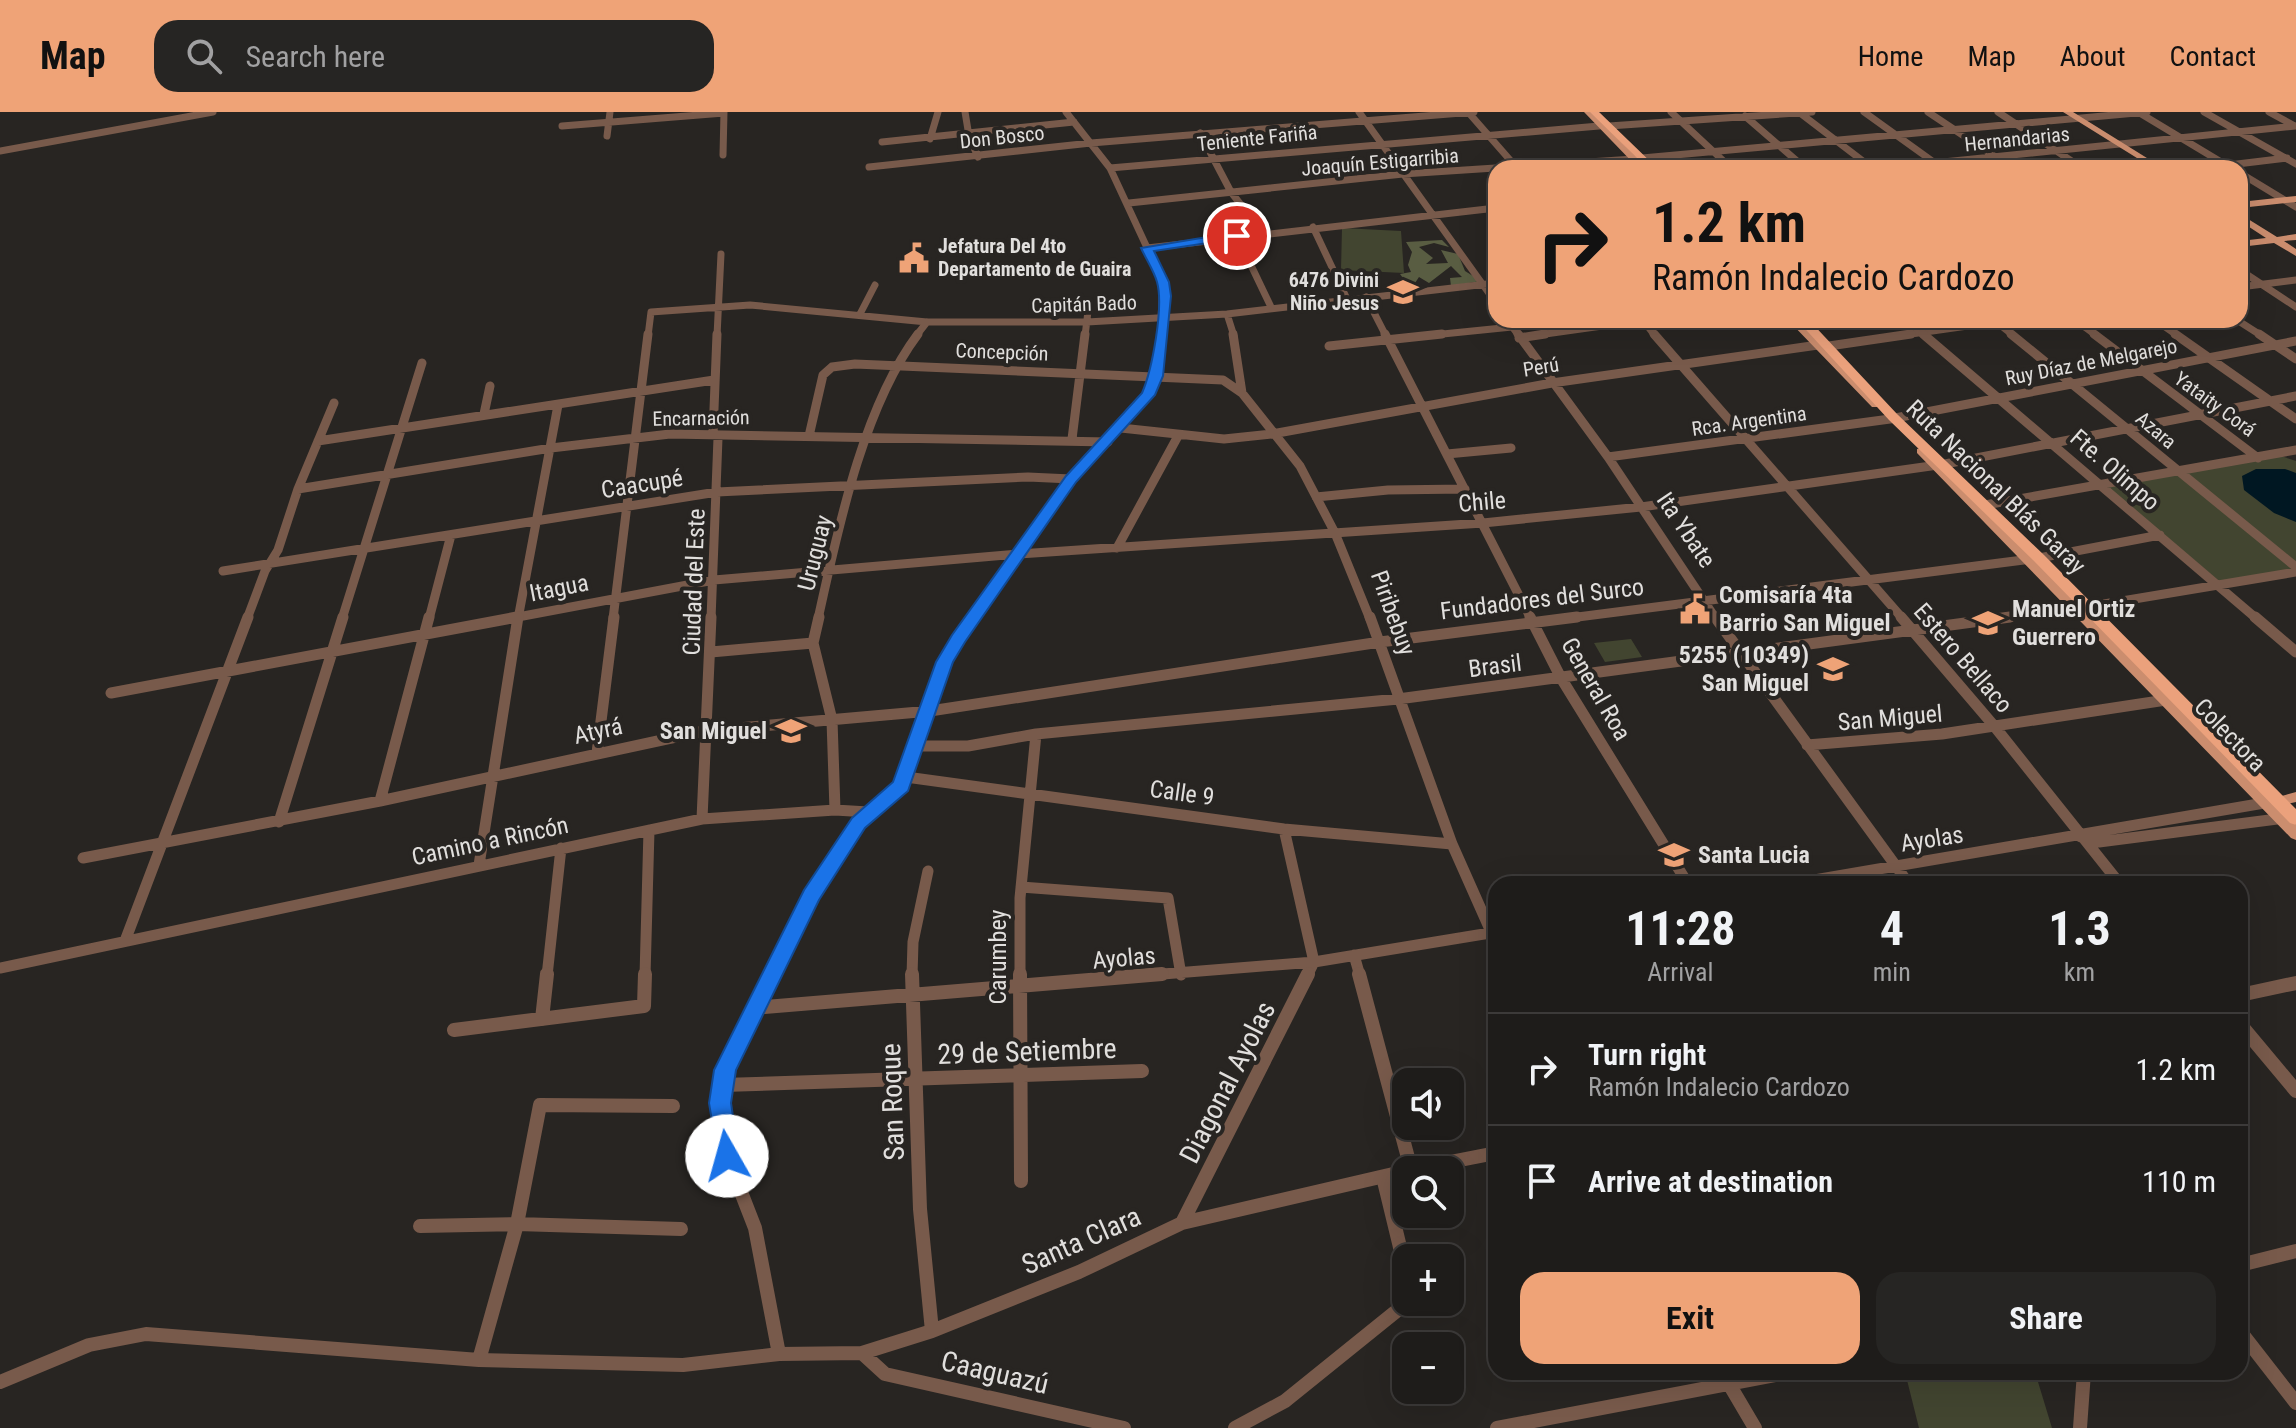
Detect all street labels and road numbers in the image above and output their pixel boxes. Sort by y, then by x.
street label: Teniente Fariña [1196,120,1318,156]
street label: Don Bosco [958,121,1046,153]
street label: Hernandarias [1963,122,2071,156]
street label: Joaquín Estigarribia [1300,143,1460,181]
street label: Capitán Bado [1031,290,1137,318]
street label: Ruy Díaz de Melgarejo [2003,334,2179,390]
street label: Concepción [955,338,1049,366]
street label: Perú [1521,352,1561,382]
street label: Yataity Corá [2170,366,2260,442]
street label: Ruta Nacional Blás Garay [1901,394,2091,580]
street label: Rca. Argentina [1690,401,1808,441]
street label: Encarnación [652,405,750,431]
street label: Azara [2131,406,2181,454]
street label: Fte. Olimpo [2065,424,2165,516]
street label: Caacupé [599,464,685,504]
street label: Chile [1457,486,1507,518]
street label: Ita Ybate [1651,487,1721,573]
street label: Ciudad del Este [677,508,711,656]
street label: Uruguay [792,512,838,594]
street label: Piribebuy [1365,567,1421,659]
street label: Itagua [527,569,591,607]
street label: Fundadores del Surco [1439,573,1645,625]
street label: Estero Bellaco [1908,598,2018,718]
street label: General Roa [1555,633,1637,745]
street label: Brasil [1467,649,1523,683]
street label: Colectora [2188,693,2272,777]
street label: San Miguel [1837,699,1943,737]
street label: Atyrá [571,712,625,750]
street label: Calle 9 [1148,775,1216,811]
street label: Camino a Rincón [409,811,571,871]
street label: Ayolas [1899,820,1965,858]
street label: Carumbey [984,909,1012,1005]
street label: Ayolas [1091,941,1157,975]
street label: Diagonal Ayolas [1173,996,1282,1169]
street label: 29 de Setiembre [937,1032,1117,1071]
street label: San Roque [874,1043,911,1161]
street label: Santa Clara [1017,1200,1146,1281]
street label: Caaguazú [938,1344,1052,1401]

